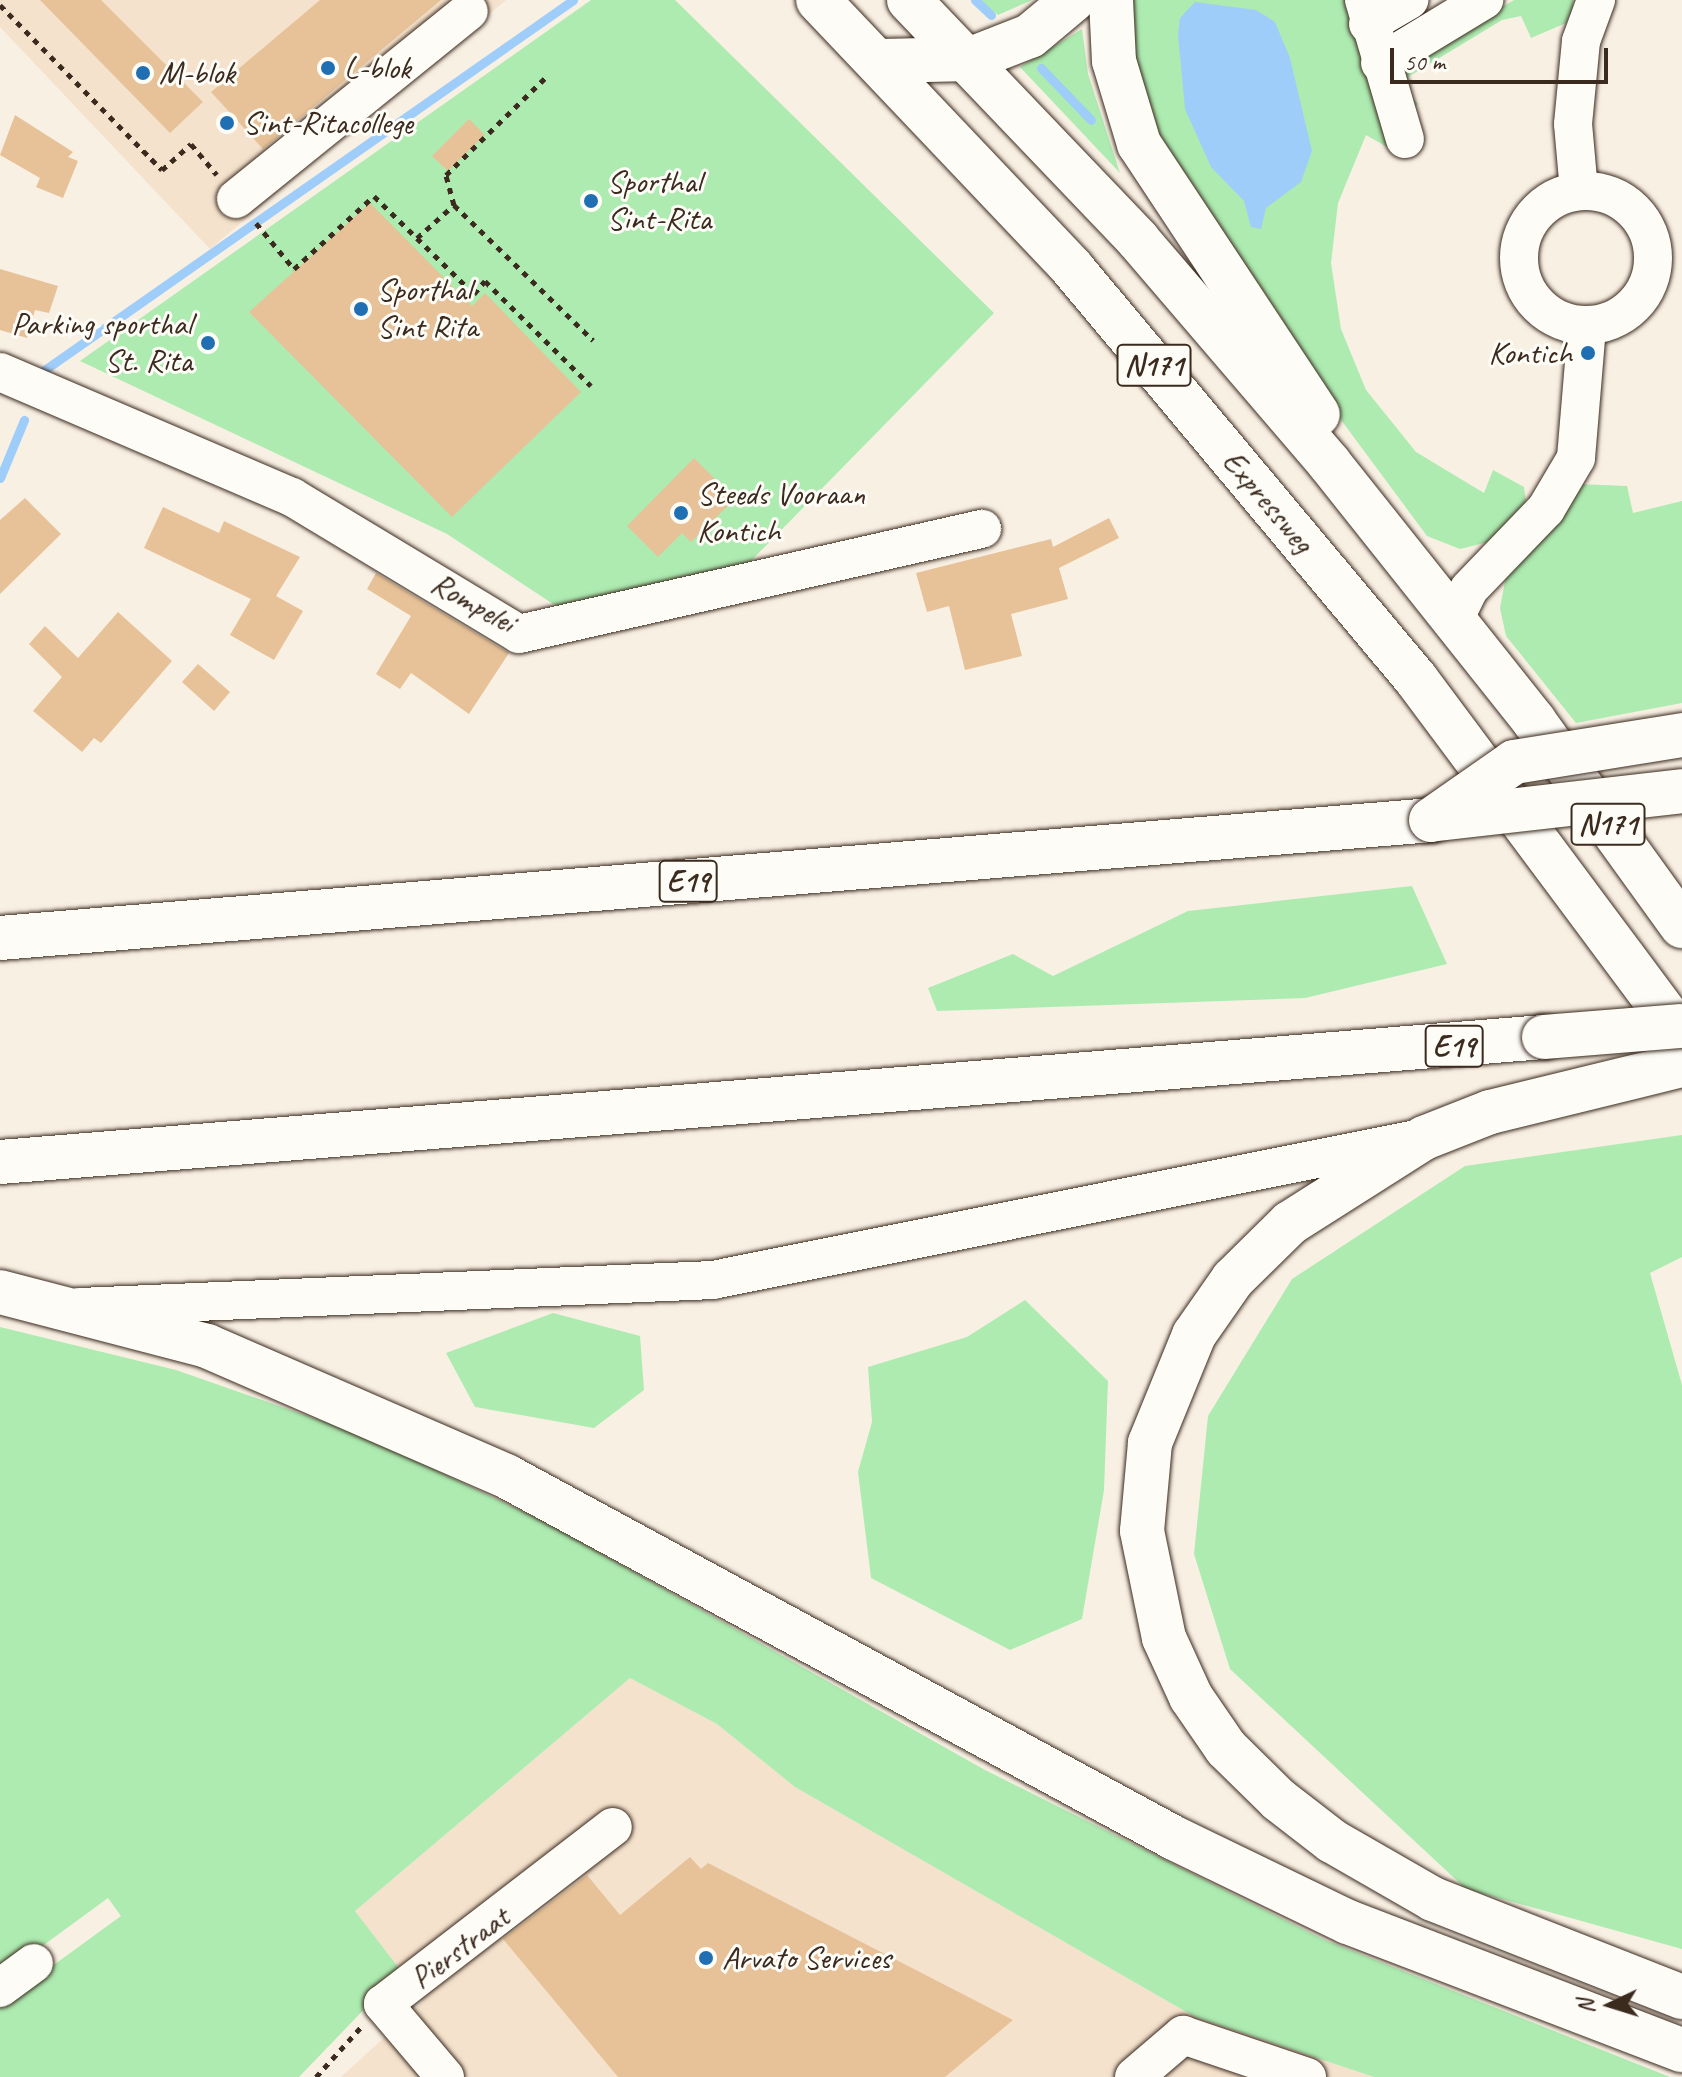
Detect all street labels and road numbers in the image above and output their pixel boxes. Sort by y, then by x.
road number: N171 [1116,339,1192,391]
street label: Expressweg [1214,443,1322,561]
street label: Rompelei [424,564,522,642]
road number: N171 [1570,798,1646,850]
road number: E19 [658,855,718,907]
road number: E19 [1424,1020,1484,1072]
street label: Pierstraat [403,1898,517,1998]

